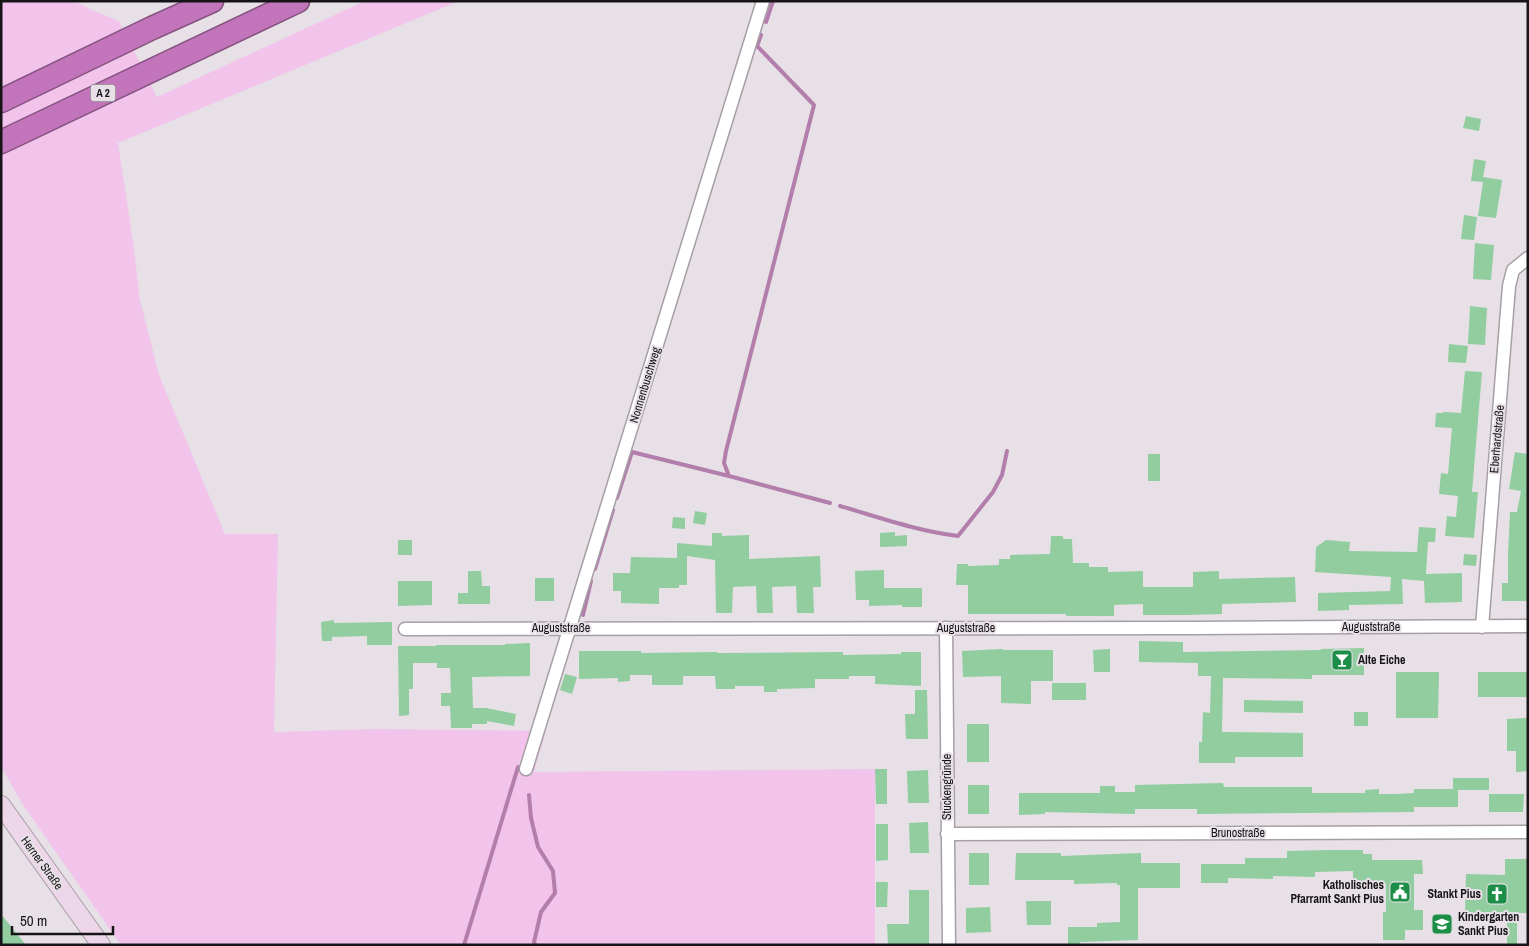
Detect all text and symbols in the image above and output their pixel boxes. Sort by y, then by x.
road number: A 2 [90,85,116,102]
street label: Nonnenbuschweg [626,344,664,425]
street label: Eberhardstraße [1486,404,1508,474]
street label: Auguststraße [1341,619,1400,635]
street label: Auguststraße [531,620,590,636]
street label: Auguststraße [936,620,995,636]
bar icon: Alte Eiche [1330,648,1354,672]
place label: Alte Eiche [1358,652,1406,668]
street label: Stuckengründe [939,754,955,820]
street label: Brunostraße [1211,825,1265,841]
street label: Herner Straße [17,833,67,893]
place label: Katholisches Pfarramt Sankt Pius [1290,877,1385,907]
public building icon: Katholisches Pfarramt Sankt Pius [1388,880,1412,904]
church icon: Stankt Pius [1485,882,1509,906]
place label: Stankt Pius [1427,886,1482,902]
scale bar [12,904,114,936]
place label: Kindergarten Sankt Pius [1458,909,1519,939]
text: 50 m [20,910,47,931]
school or university icon: Kindergarten Sankt Pius [1430,912,1454,936]

